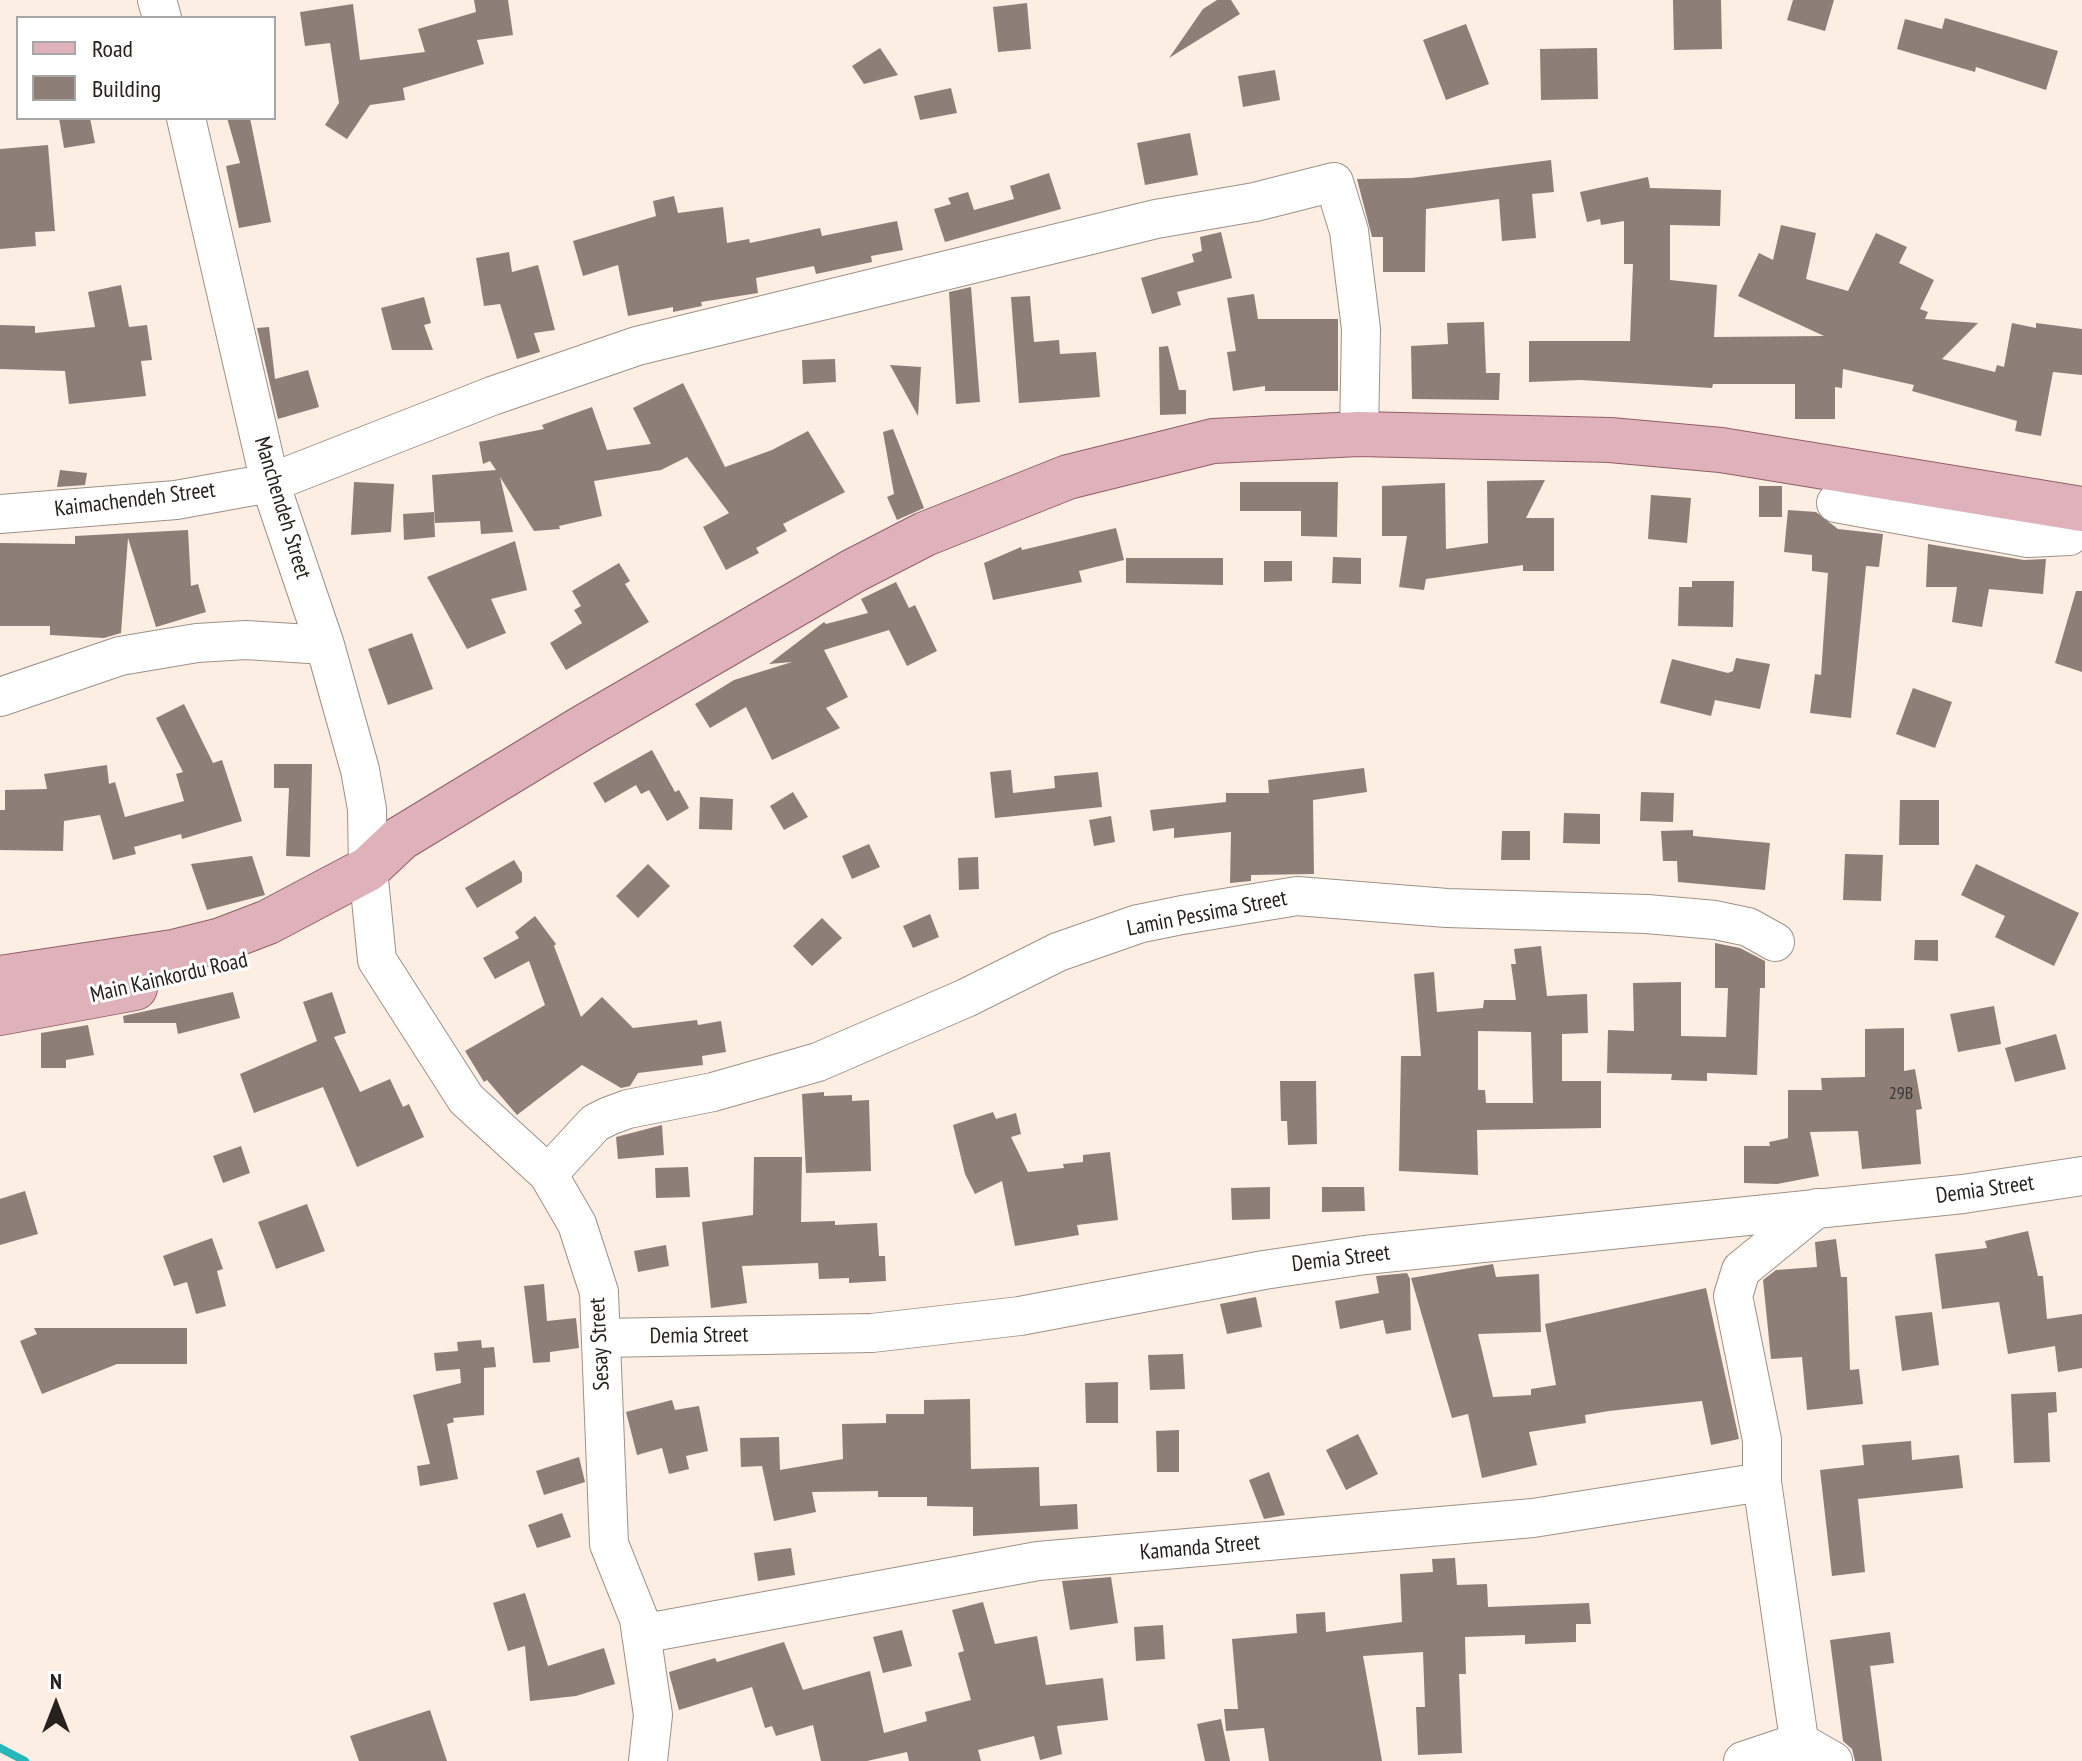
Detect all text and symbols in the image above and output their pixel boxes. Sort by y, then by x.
legend [16,16,276,120]
text: Road [92,33,133,64]
text: Building [92,73,161,104]
street label: Manchendeh Street [248,434,316,582]
street label: Kaimachendeh Street [53,477,217,523]
street label: Lamin Pessima Street [1125,886,1289,942]
street label: Main Kainkordu Road [88,947,250,1009]
house number: 29B [1889,1083,1913,1105]
street label: Demia Street [1934,1170,2036,1210]
street label: Demia Street [1290,1240,1392,1278]
street label: Sesay Street [584,1297,616,1391]
street label: Demia Street [649,1322,749,1350]
street label: Kamanda Street [1139,1530,1261,1566]
north arrow [16,1665,96,1745]
text: N [50,1667,62,1695]

